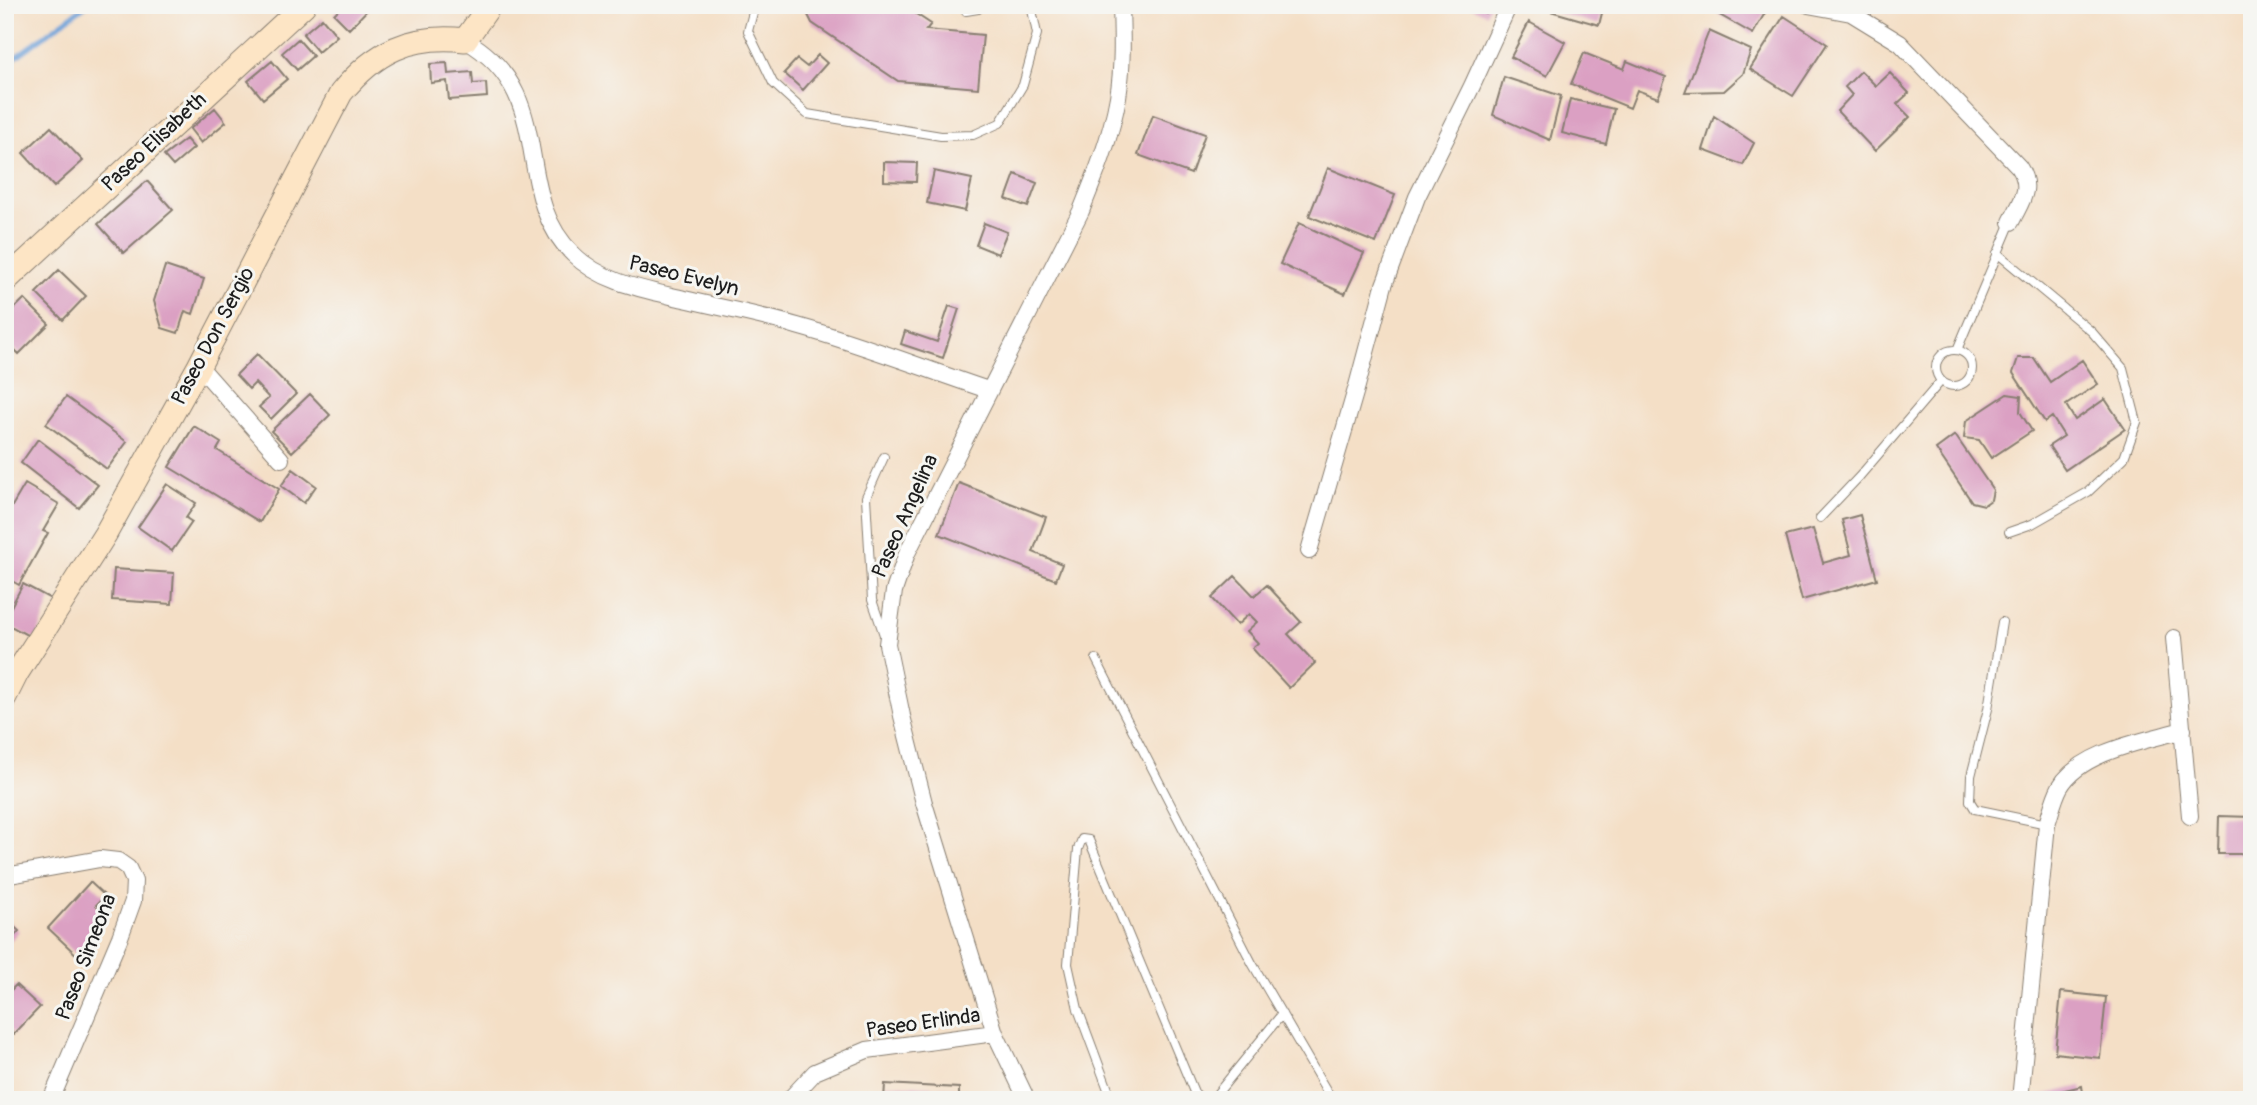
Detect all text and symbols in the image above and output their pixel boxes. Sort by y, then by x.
street label: Paseo Elisabeth [96,86,212,198]
street label: Paseo Evelyn [626,249,742,303]
street label: Paseo Don Sergio [165,262,261,410]
street label: Paseo Angelina [866,450,944,582]
street label: Paseo Simeona [50,890,122,1024]
street label: Paseo Erlinda [864,1002,982,1044]

